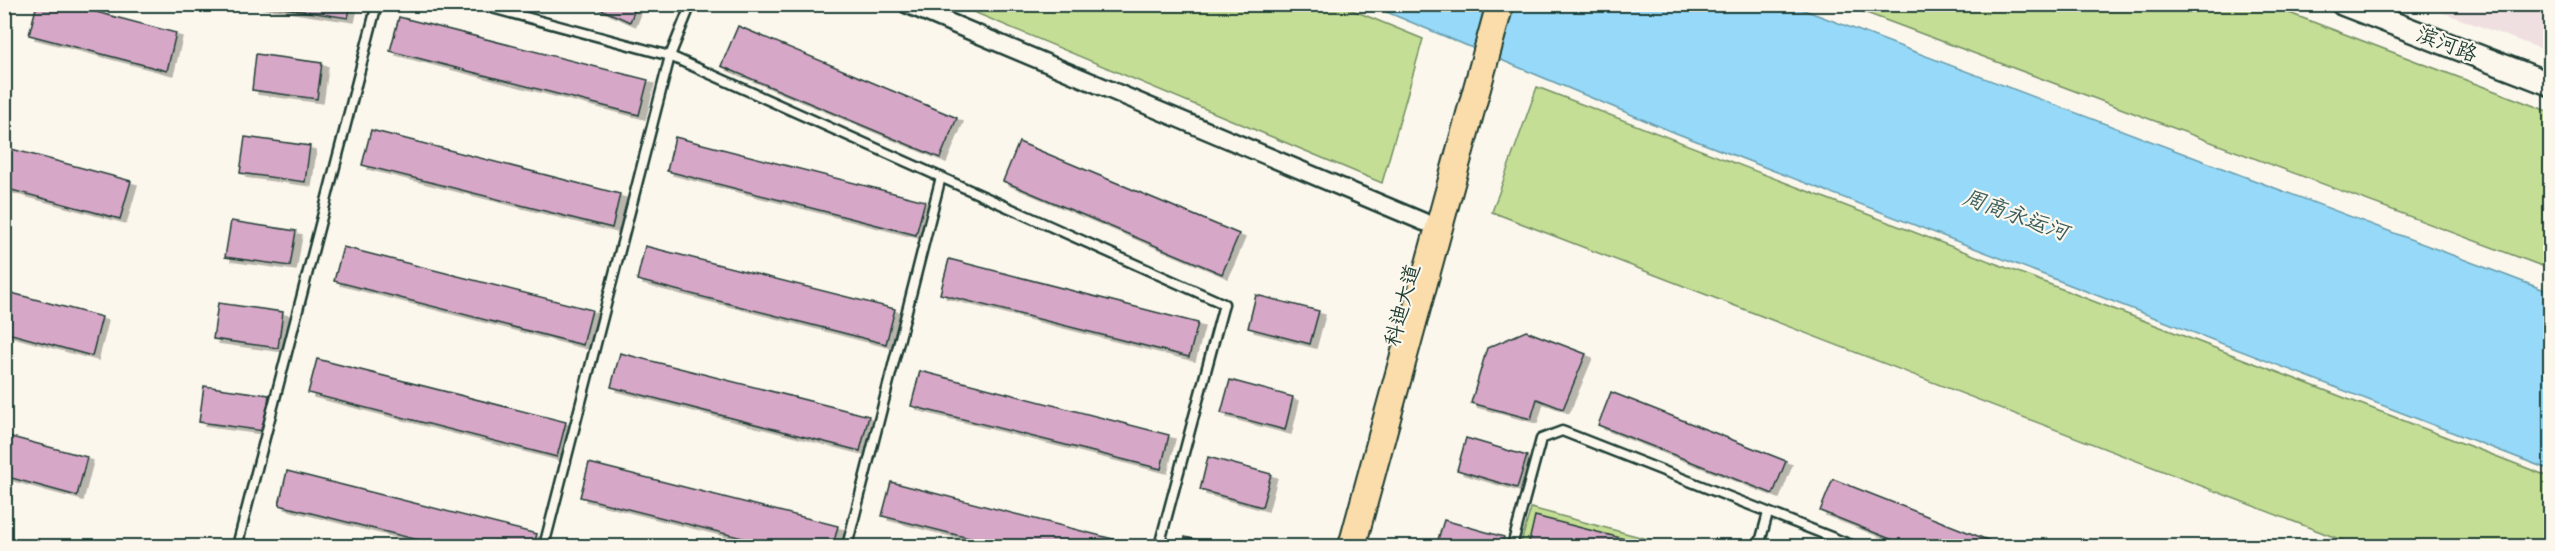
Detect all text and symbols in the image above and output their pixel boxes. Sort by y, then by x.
street label: 滨河路 [2413,19,2482,66]
water label: 周商永运河 [1960,181,2076,247]
street label: 科迪大道 [1377,261,1424,349]

